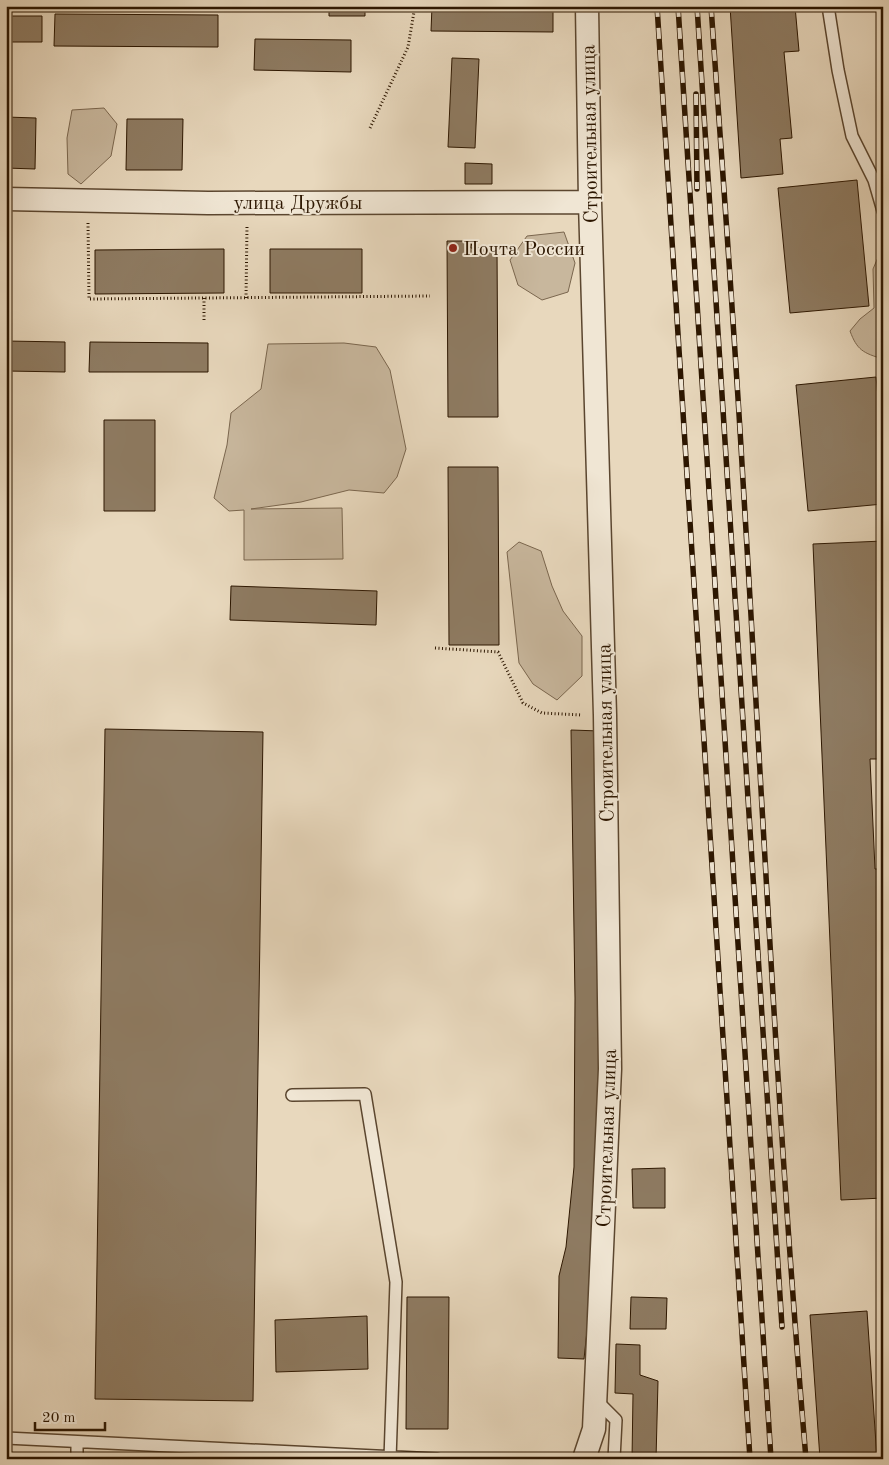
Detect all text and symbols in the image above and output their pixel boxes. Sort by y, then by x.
street label: Строительная улица [579,44,603,224]
street label: улица Дружбы [234,194,362,214]
place label: Почта России [463,240,585,260]
marker: Почта России [447,242,459,254]
street label: Строительная улица [595,643,619,823]
street label: Строительная улица [595,1048,621,1228]
scale bar [35,1400,105,1432]
text: 20 m [42,1411,76,1426]

